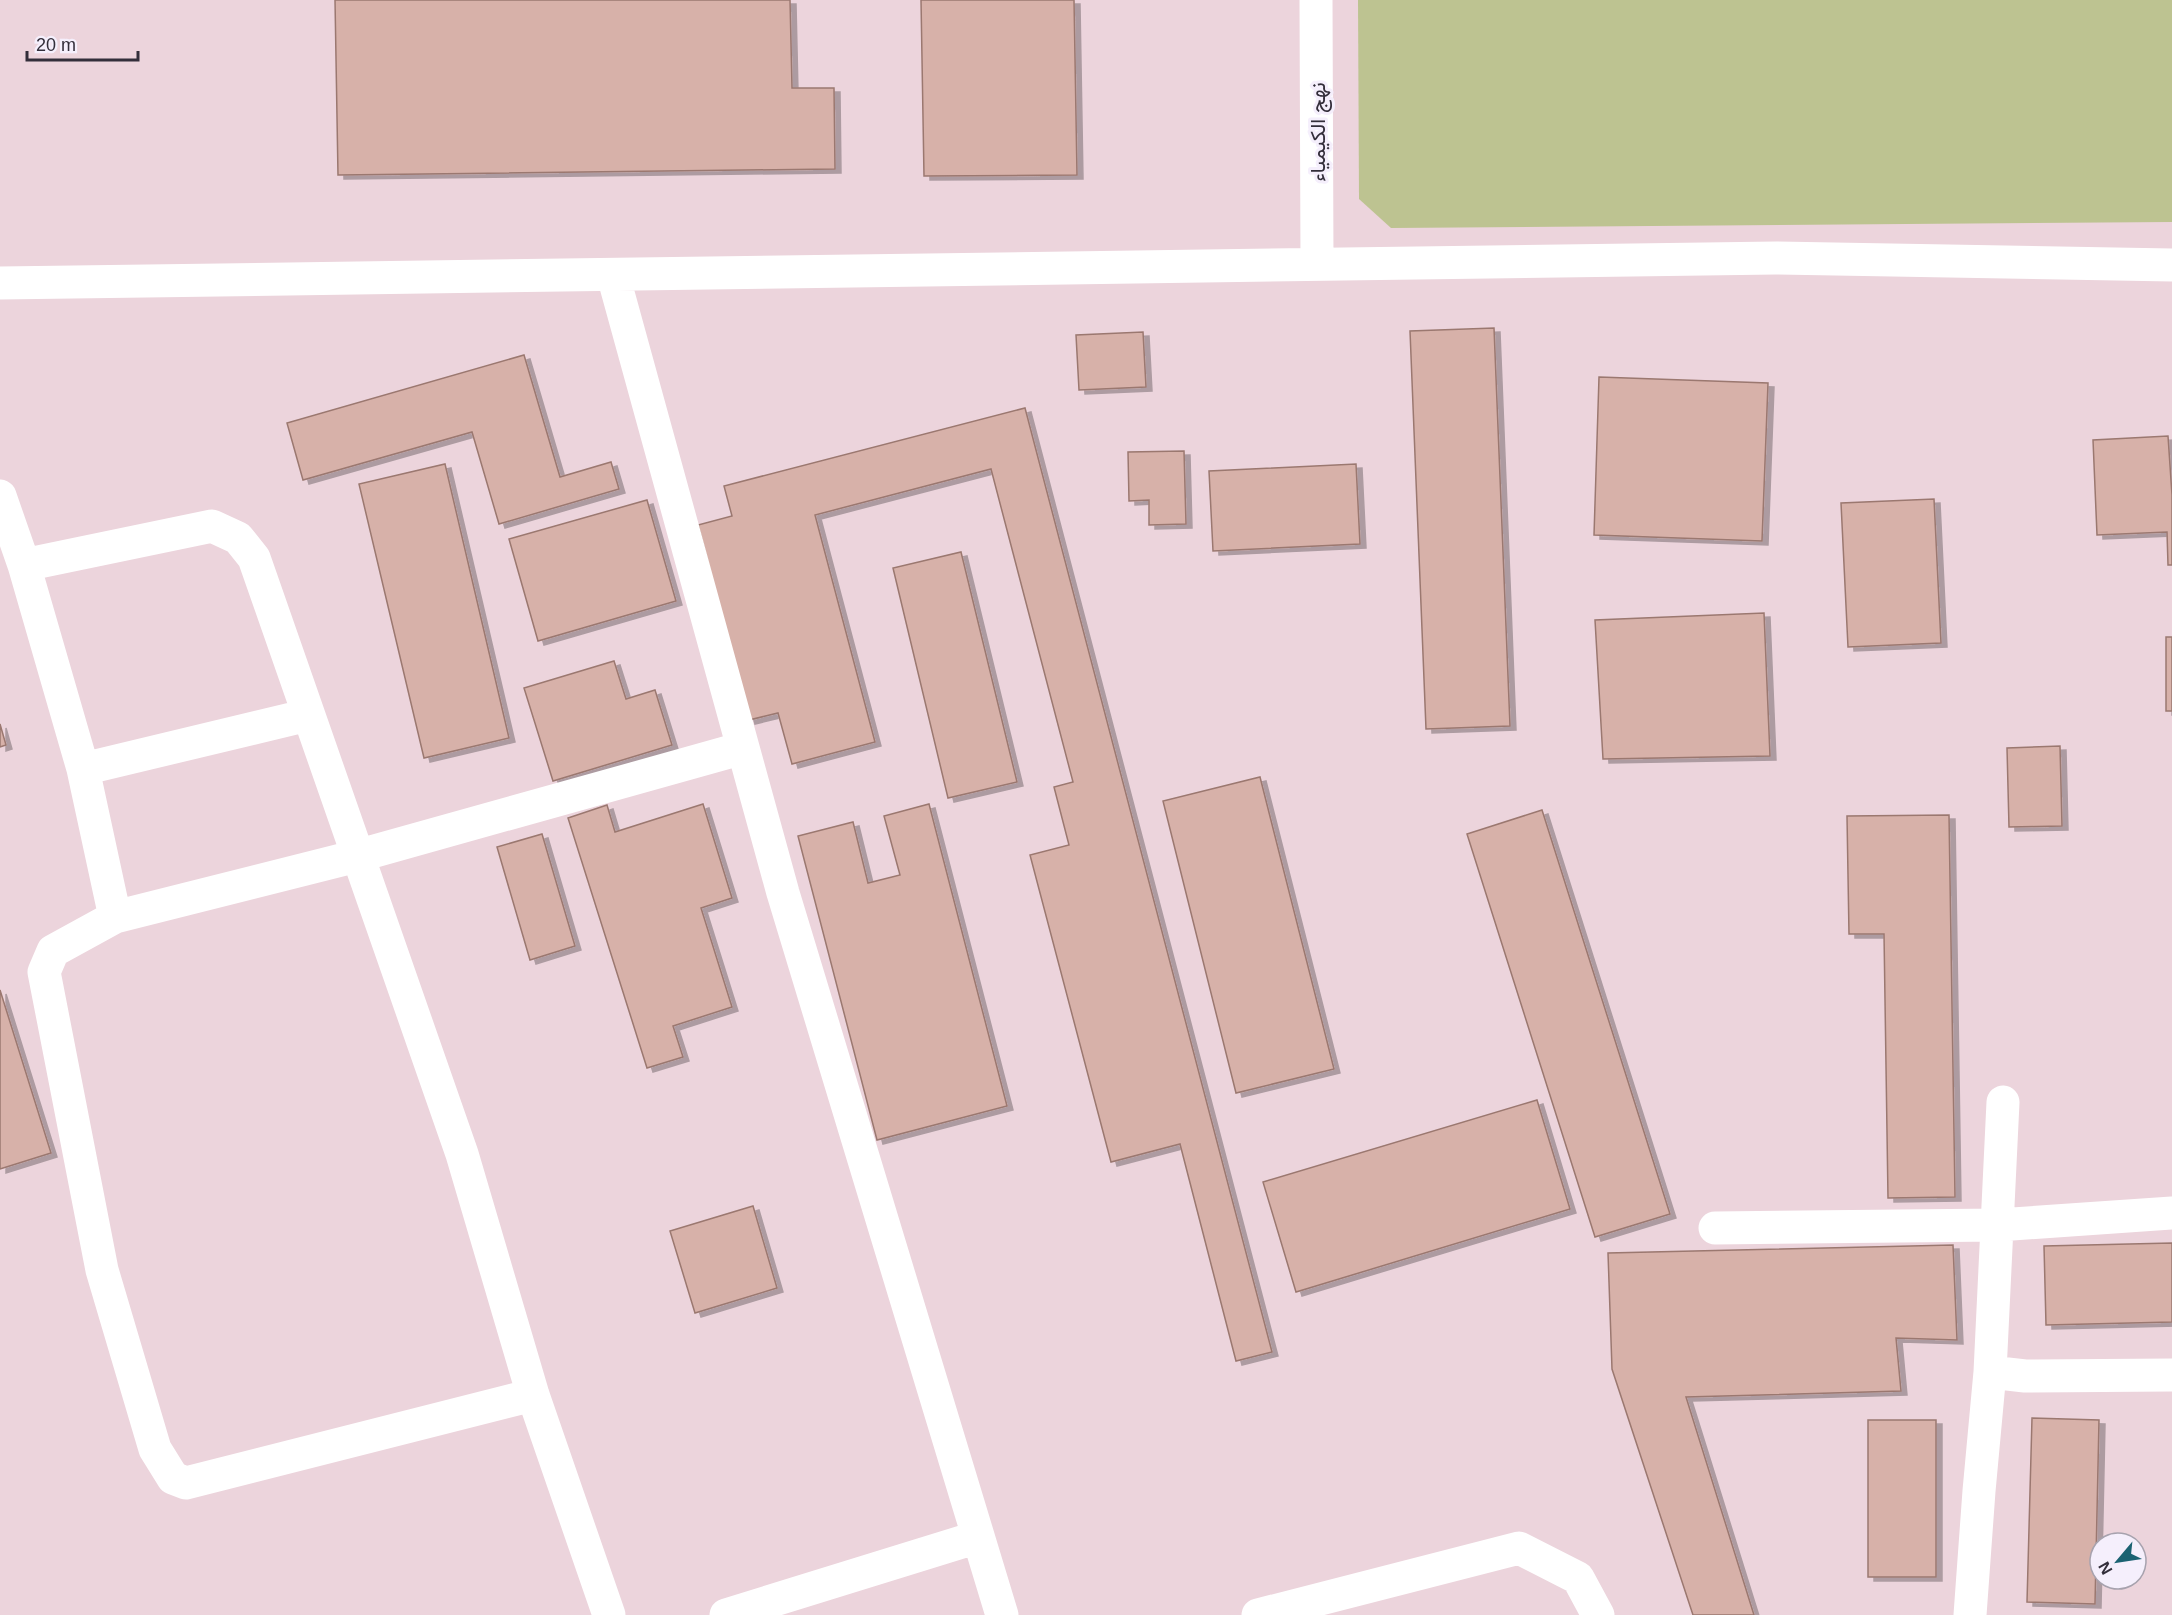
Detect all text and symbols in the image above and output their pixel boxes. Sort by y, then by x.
scale bar [27,24,138,62]
text: 20 m [36,35,76,55]
street label: نهج الكيمياء [1306,82,1332,182]
north arrow [2088,1531,2148,1591]
text: N [2095,1559,2116,1577]

